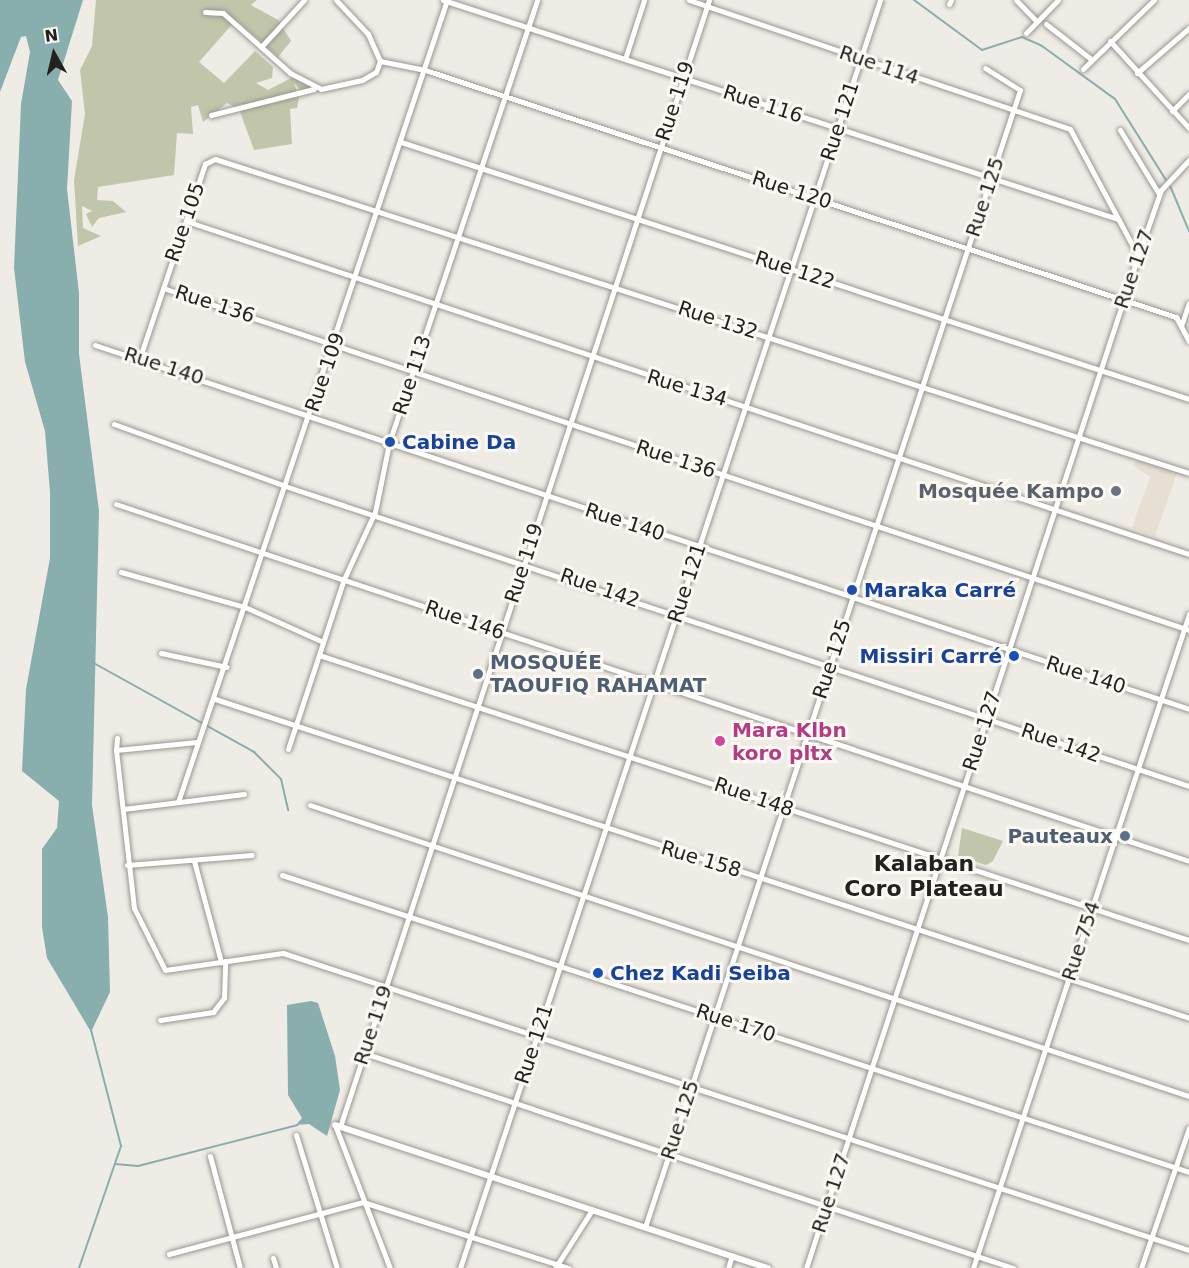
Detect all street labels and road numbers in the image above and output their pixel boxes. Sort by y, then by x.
street label: Rue 114 [836,40,922,90]
street label: Rue 119 [651,58,699,144]
street label: Rue 121 [816,78,864,164]
street label: Rue 116 [720,80,806,128]
street label: Rue 125 [961,154,1009,240]
street label: Rue 120 [749,166,835,214]
street label: Rue 105 [160,179,210,265]
street label: Rue 127 [1109,226,1159,312]
street label: Rue 122 [752,246,838,294]
street label: Rue 136 [172,280,258,328]
street label: Rue 132 [675,296,761,344]
street label: Rue 109 [300,329,350,415]
street label: Rue 113 [388,332,436,418]
street label: Rue 140 [121,342,207,390]
street label: Rue 134 [644,364,730,412]
street label: Rue 136 [633,435,719,483]
street label: Rue 140 [582,498,668,546]
street label: Rue 119 [500,520,548,606]
street label: Rue 121 [663,540,711,626]
street label: Rue 142 [557,563,643,613]
street label: Rue 146 [422,595,508,645]
street label: Rue 125 [808,616,856,702]
street label: Rue 140 [1043,651,1129,699]
street label: Rue 127 [958,688,1006,774]
street label: Rue 142 [1018,718,1104,768]
street label: Rue 148 [711,772,797,822]
street label: Rue 158 [658,835,744,883]
street label: Rue 754 [1057,898,1105,984]
street label: Rue 119 [349,982,397,1068]
street label: Rue 170 [693,999,779,1047]
street label: Rue 121 [510,1001,558,1087]
street label: Rue 125 [656,1077,704,1163]
street label: Rue 127 [807,1150,855,1236]

